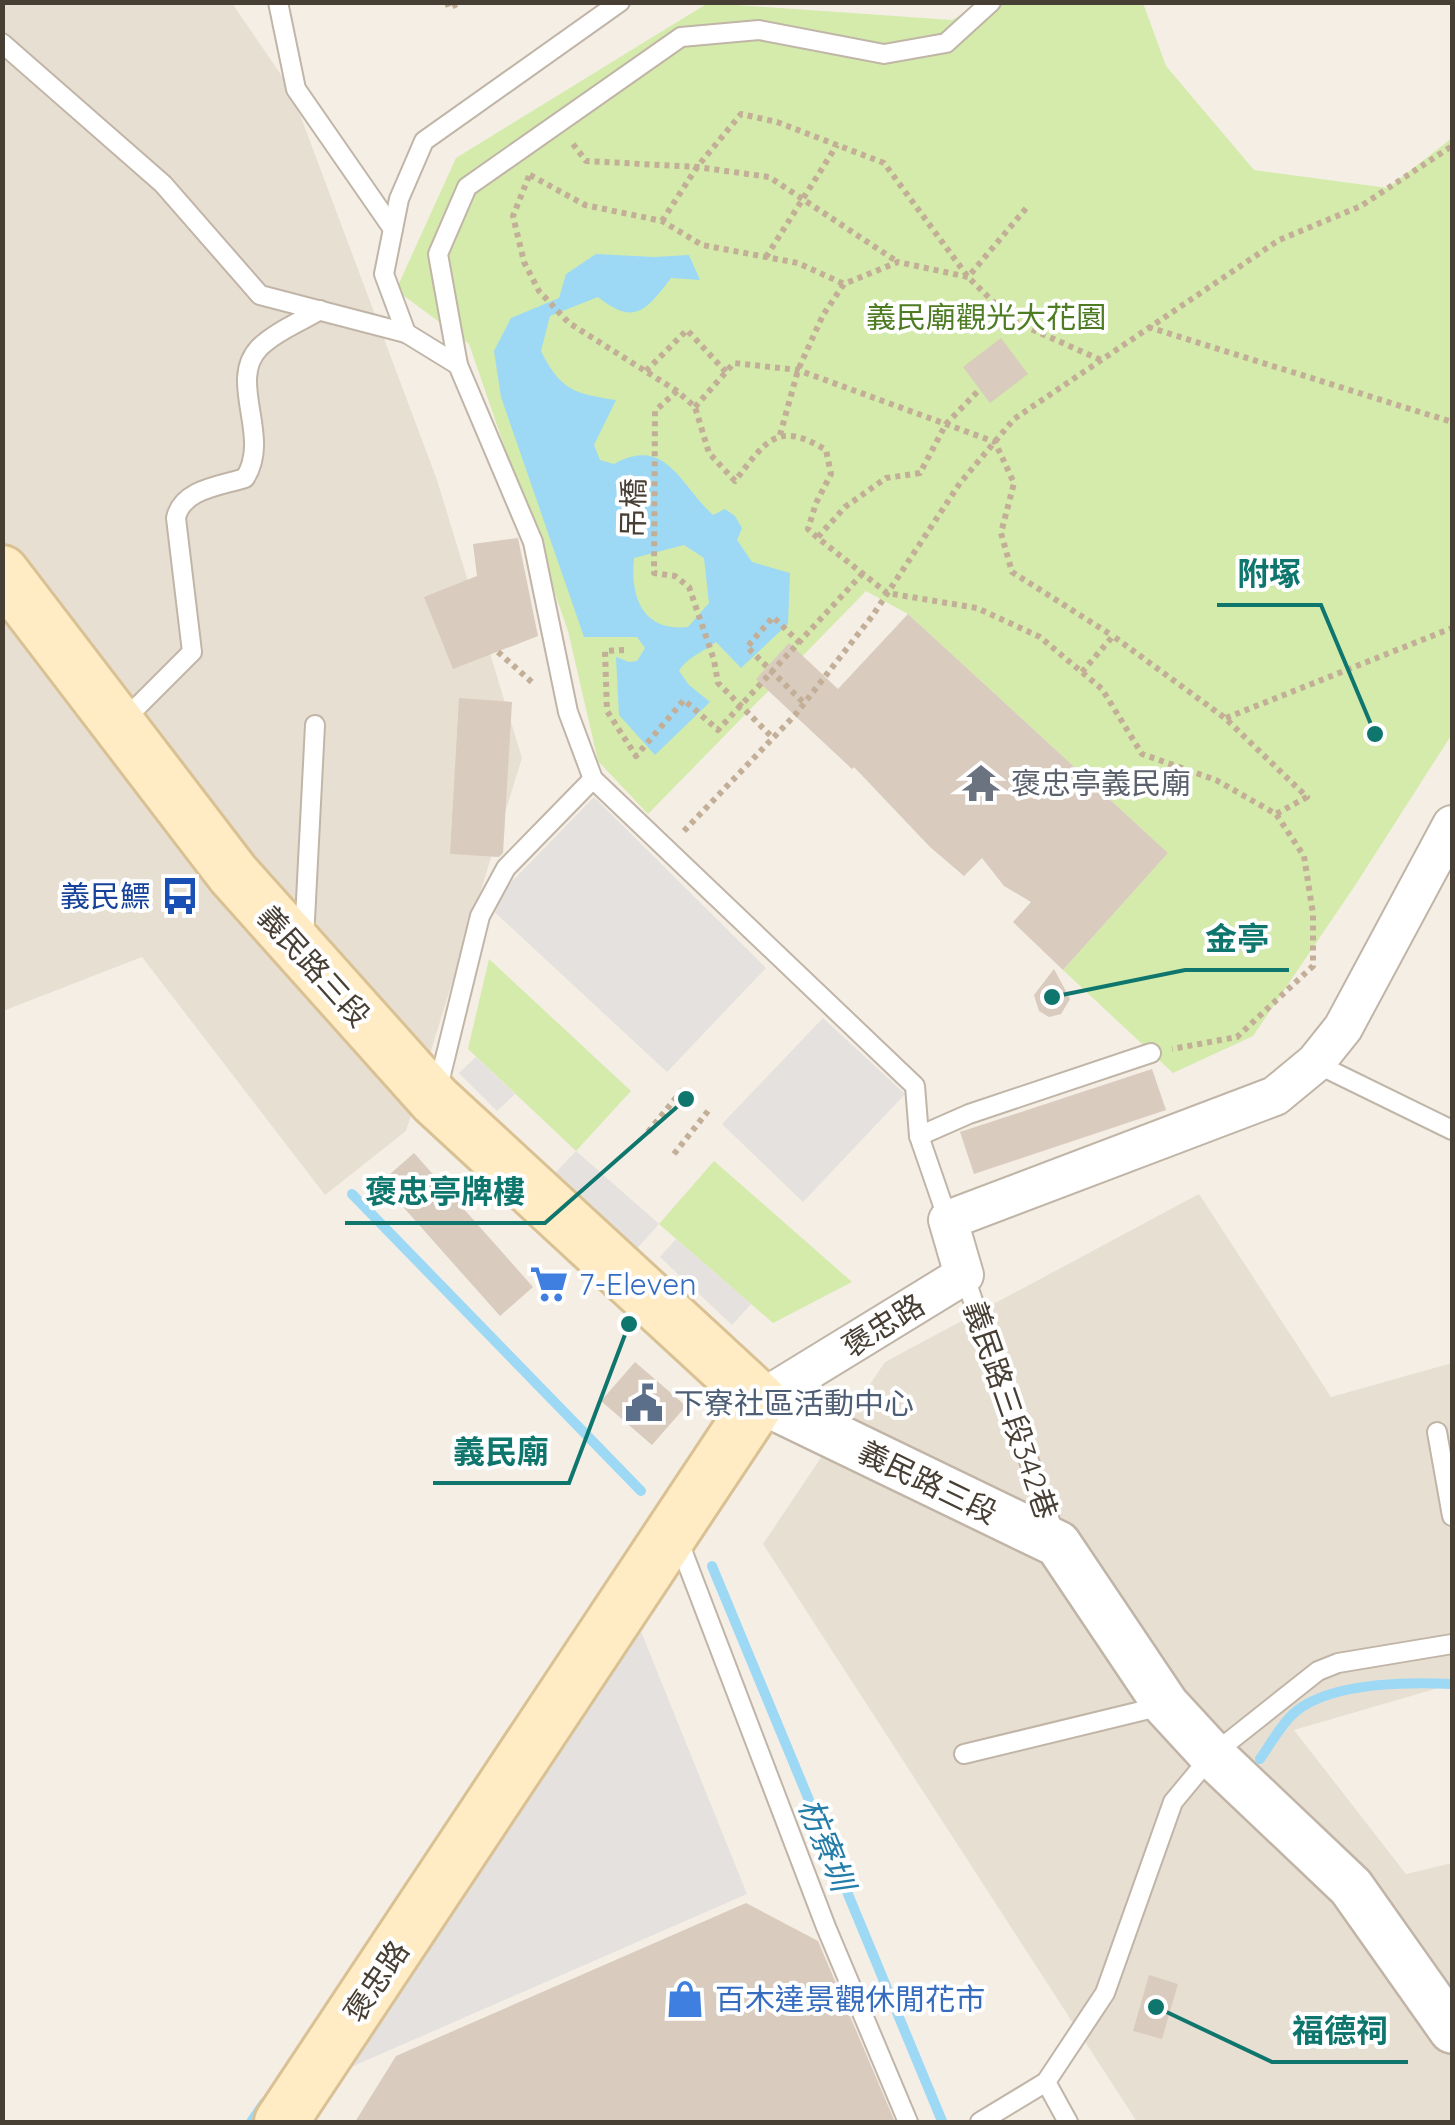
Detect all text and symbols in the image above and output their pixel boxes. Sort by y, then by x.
park label: 義民廟觀光大花園 [866,298,1106,336]
street label: 吊橋 [613,478,653,538]
callout: 附塚 [1217,543,1321,605]
text: 附塚 [1237,553,1301,593]
temple icon: 褒忠亭義民廟 [960,762,1002,804]
place label: 褒忠亭義民廟 [1011,764,1191,802]
bus stop icon: 義民鰾 [159,875,201,917]
place label: 義民鰾 [60,877,150,915]
street label: 義民路三段 [250,898,378,1034]
callout: 金亭 [1185,908,1289,970]
text: 金亭 [1205,918,1269,958]
callout: 褒忠亭牌樓 [345,1161,545,1223]
text: 褒忠亭牌樓 [365,1171,525,1211]
supermarket icon: 7-Eleven [528,1263,570,1305]
place label: 7-Eleven [579,1265,697,1303]
street label: 褒忠路 [835,1285,931,1365]
street label: 義民路三段342巷 [956,1296,1066,1524]
public building icon: 下寮社區活動中心 [623,1382,665,1424]
place label: 下寮社區活動中心 [674,1384,914,1422]
callout: 義民廟 [433,1421,569,1483]
text: 義民廟 [453,1431,549,1471]
street label: 義民路三段 [852,1432,1004,1532]
water label: 枋寮圳 [790,1792,865,1900]
street label: 褒忠路 [335,1933,417,2029]
shop icon: 百木達景觀休閒花市 [664,1978,706,2020]
place label: 百木達景觀休閒花市 [715,1980,985,2018]
callout: 福德祠 [1272,2000,1408,2062]
text: 福德祠 [1292,2010,1388,2050]

